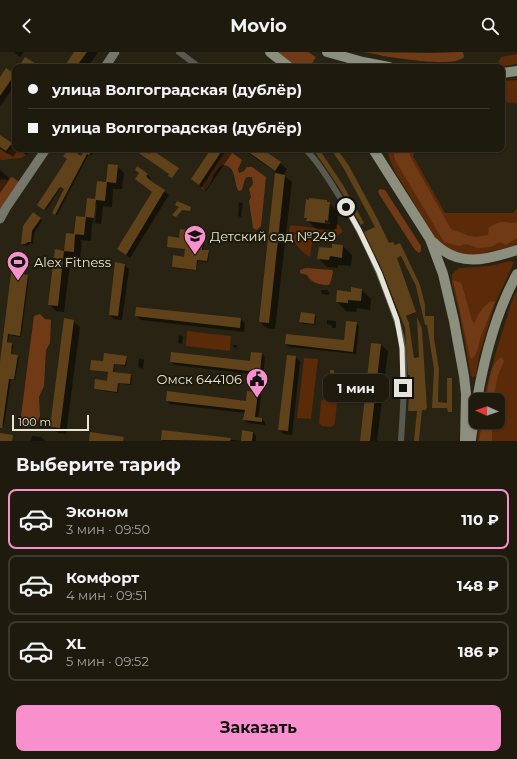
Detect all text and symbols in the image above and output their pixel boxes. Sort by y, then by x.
icon: back [16,15,38,37]
text: Movio [230,15,287,37]
icon: search [479,15,501,37]
text: улица Волгоградская (дублёр) [52,80,302,99]
text: улица Волгоградская (дублёр) [52,118,302,137]
route start [337,198,355,216]
school or university icon: Детский сад №249 [182,223,208,256]
place label: Детский сад №249 [210,228,336,244]
sports icon: Alex Fitness [5,249,31,282]
place label: Alex Fitness [34,254,111,270]
public building icon: Омск 644106 [244,366,270,399]
place label: Омск 644106 [156,371,242,387]
callout: 1 мин [323,374,389,402]
route end [394,379,412,397]
text: 1 мин [337,380,375,396]
north arrow [469,393,505,429]
map controls [469,393,505,429]
scale bar [12,413,89,432]
text: 100 m [18,415,51,429]
text: Выберите тариф [16,454,181,476]
icon: car [18,501,54,537]
text: Эконом [66,502,128,521]
text: 110 ₽ [461,510,499,529]
text: 3 мин · 09:50 [66,521,150,537]
icon: car [18,567,54,603]
text: Комфорт [66,568,139,587]
text: 148 ₽ [457,576,499,595]
text: 4 мин · 09:51 [66,587,147,603]
icon: car [18,633,54,669]
text: XL [66,634,85,653]
text: 186 ₽ [458,642,499,661]
text: 5 мин · 09:52 [66,653,149,669]
button: Заказать [16,705,501,751]

